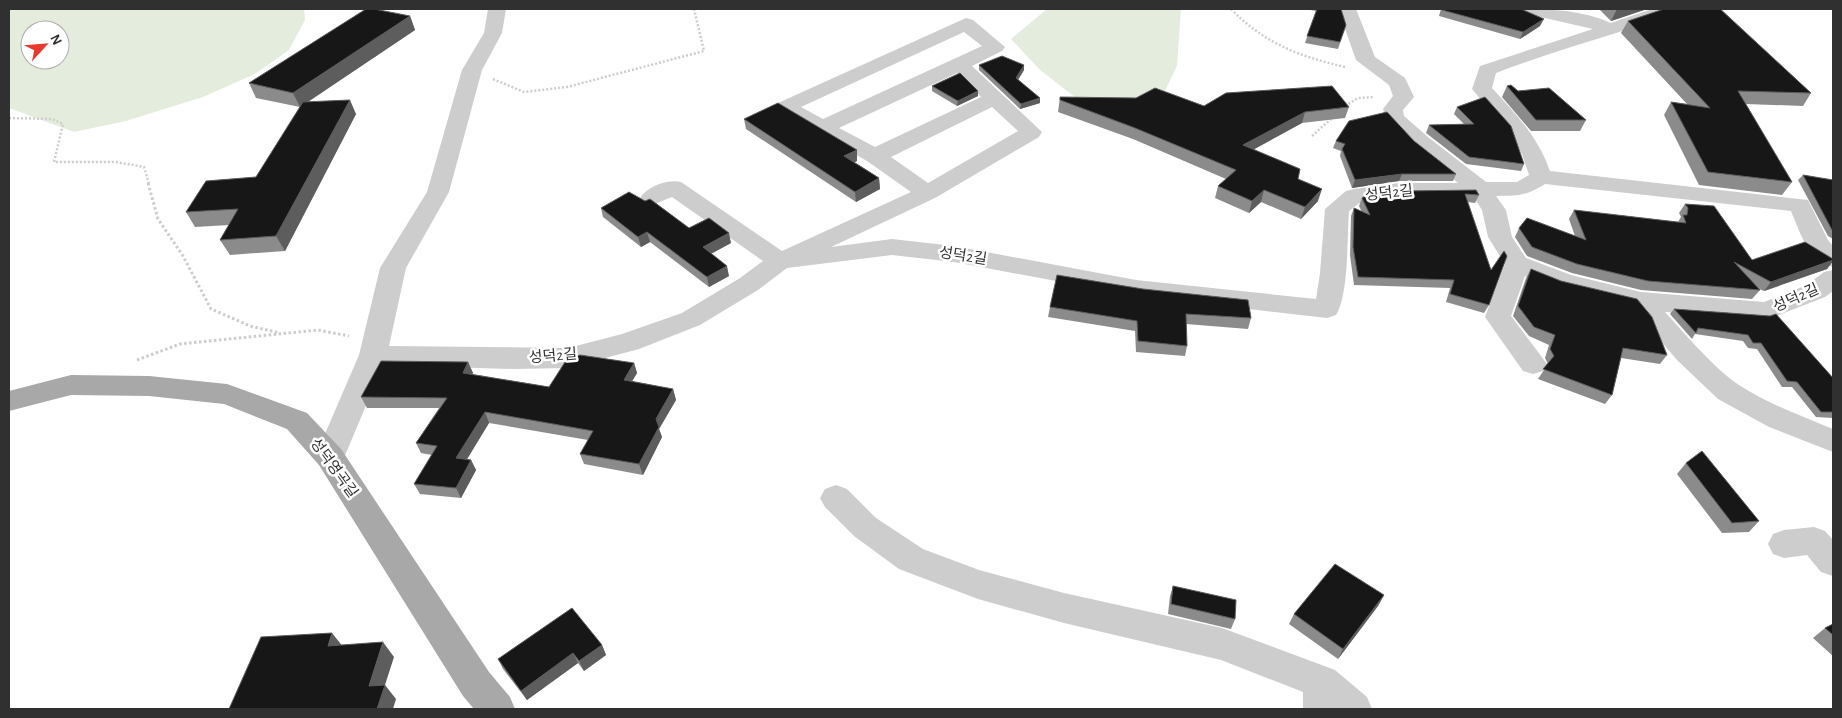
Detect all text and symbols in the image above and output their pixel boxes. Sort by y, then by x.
north arrow [20,20,70,70]
text: N [47,32,64,47]
street label: 성덕2길 [1364,182,1414,203]
street label: 성덕2길 [938,244,988,267]
street label: 성덕2길 [1771,280,1821,315]
street label: 성덕2길 [528,345,578,366]
street label: 성덕영곡길 [308,435,361,500]

